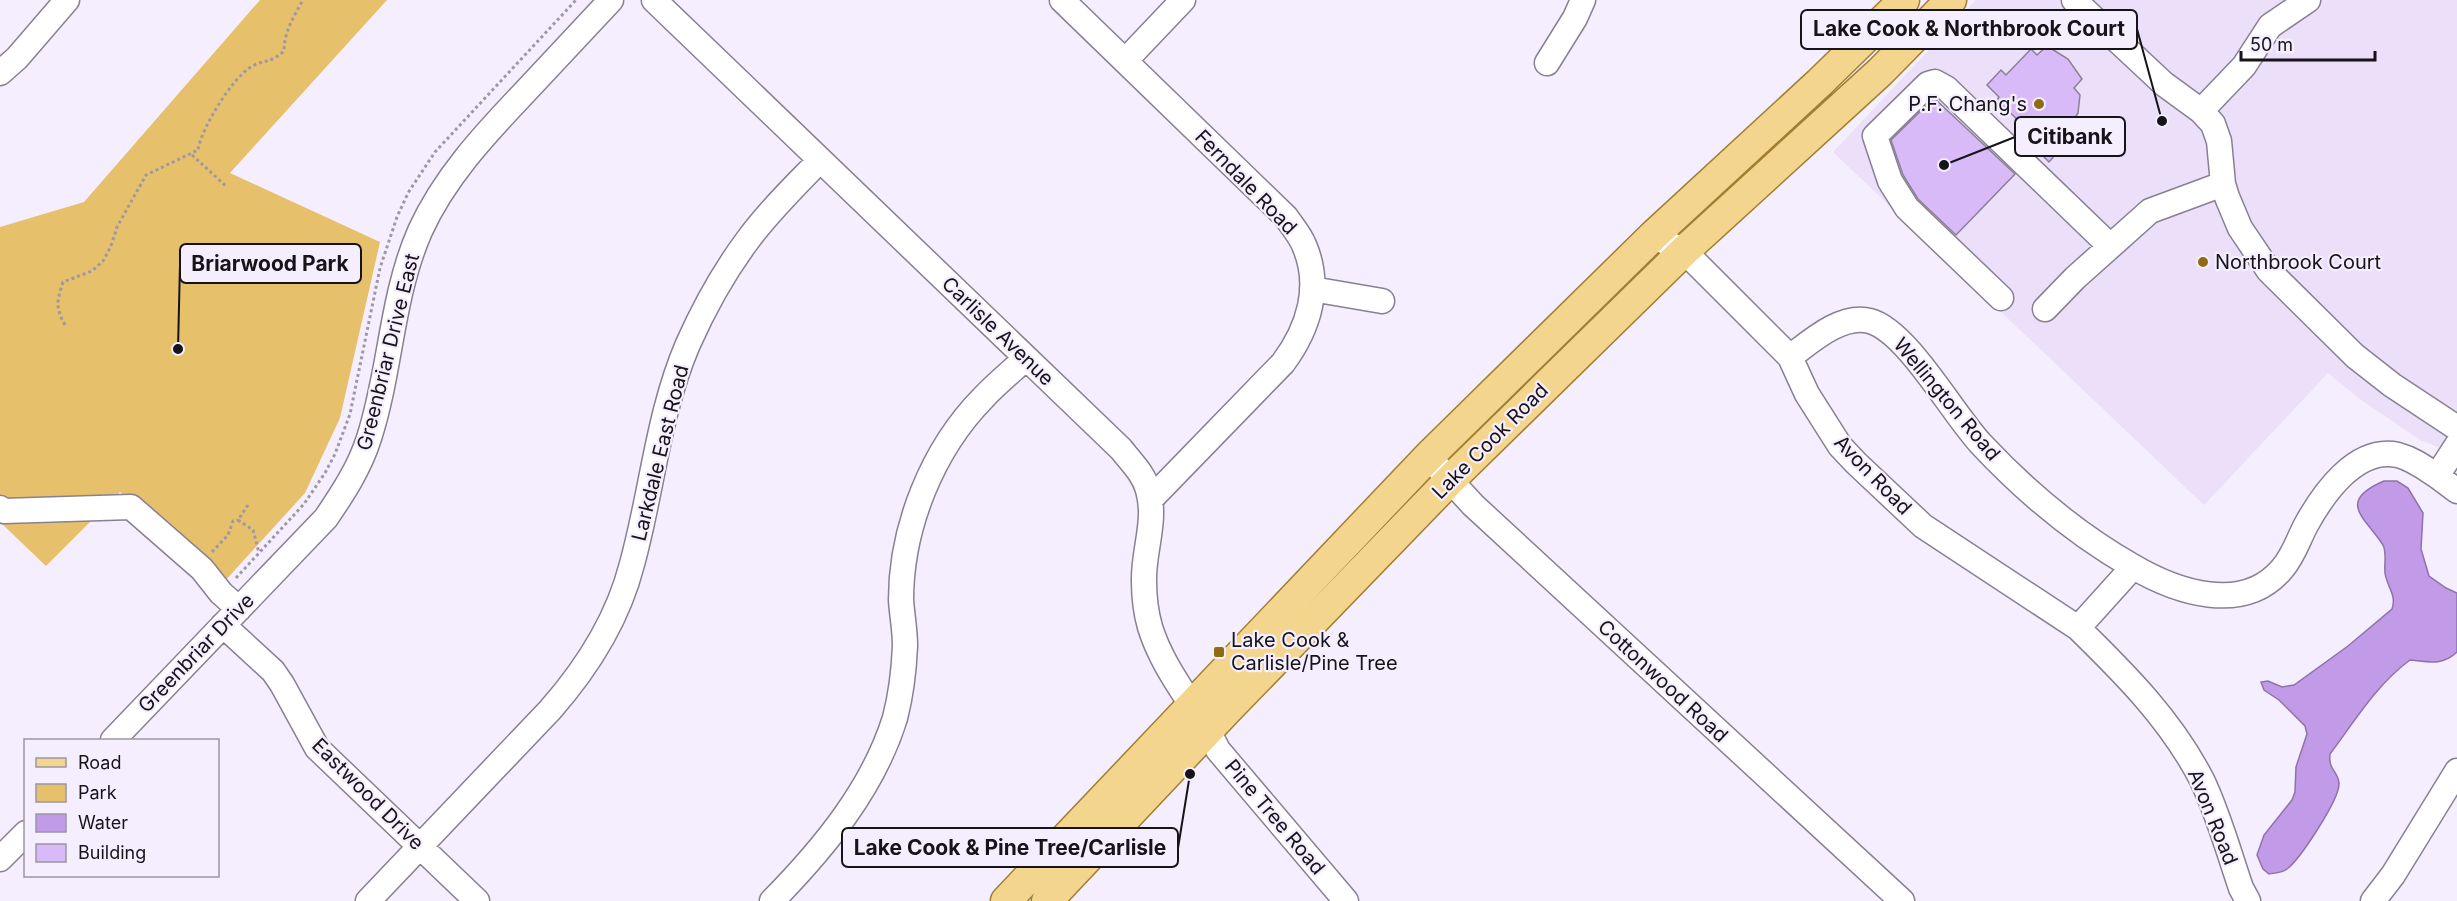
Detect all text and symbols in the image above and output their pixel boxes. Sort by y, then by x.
callout: Lake Cook & Northbrook Court [1801,10,2137,49]
text: Lake Cook & Northbrook Court [1813,16,2125,41]
scale bar [2241,24,2374,62]
text: 50 m [2250,34,2293,55]
place label: P.F. Chang's [1908,92,2027,116]
marker: P.F. Chang's [2032,97,2046,111]
callout: Citibank [2015,117,2125,156]
text: Citibank [2027,124,2114,149]
street label: Ferndale Road [1190,125,1302,239]
callout: Briarwood Park [180,244,361,283]
place label: Northbrook Court [2215,250,2382,274]
text: Briarwood Park [191,251,349,276]
street label: Greenbriar Drive East [352,251,424,453]
marker: Northbrook Court [2196,255,2210,269]
street label: Carlisle Avenue [937,272,1059,390]
street label: Wellington Road [1889,333,2005,465]
street label: Larkdale East Road [626,362,694,544]
street label: Lake Cook Road [1427,378,1553,504]
street label: Avon Road [1829,430,1917,520]
street label: Greenbriar Drive [133,588,259,718]
street label: Cottonwood Road [1593,615,1733,747]
place label: Lake Cook & Carlisle/Pine Tree [1231,628,1398,675]
marker: Lake Cook & Carlisle/Pine Tree [1212,645,1226,659]
street label: Eastwood Drive [307,733,429,855]
legend [24,739,219,877]
text: Road [78,752,121,773]
street label: Pine Tree Road [1220,755,1330,879]
street label: Avon Road [2183,766,2243,868]
text: Park [78,782,117,803]
text: Water [78,812,128,833]
callout: Lake Cook & Pine Tree/Carlisle [842,828,1178,867]
text: Lake Cook & Pine Tree/Carlisle [854,835,1166,860]
text: Building [78,842,146,863]

